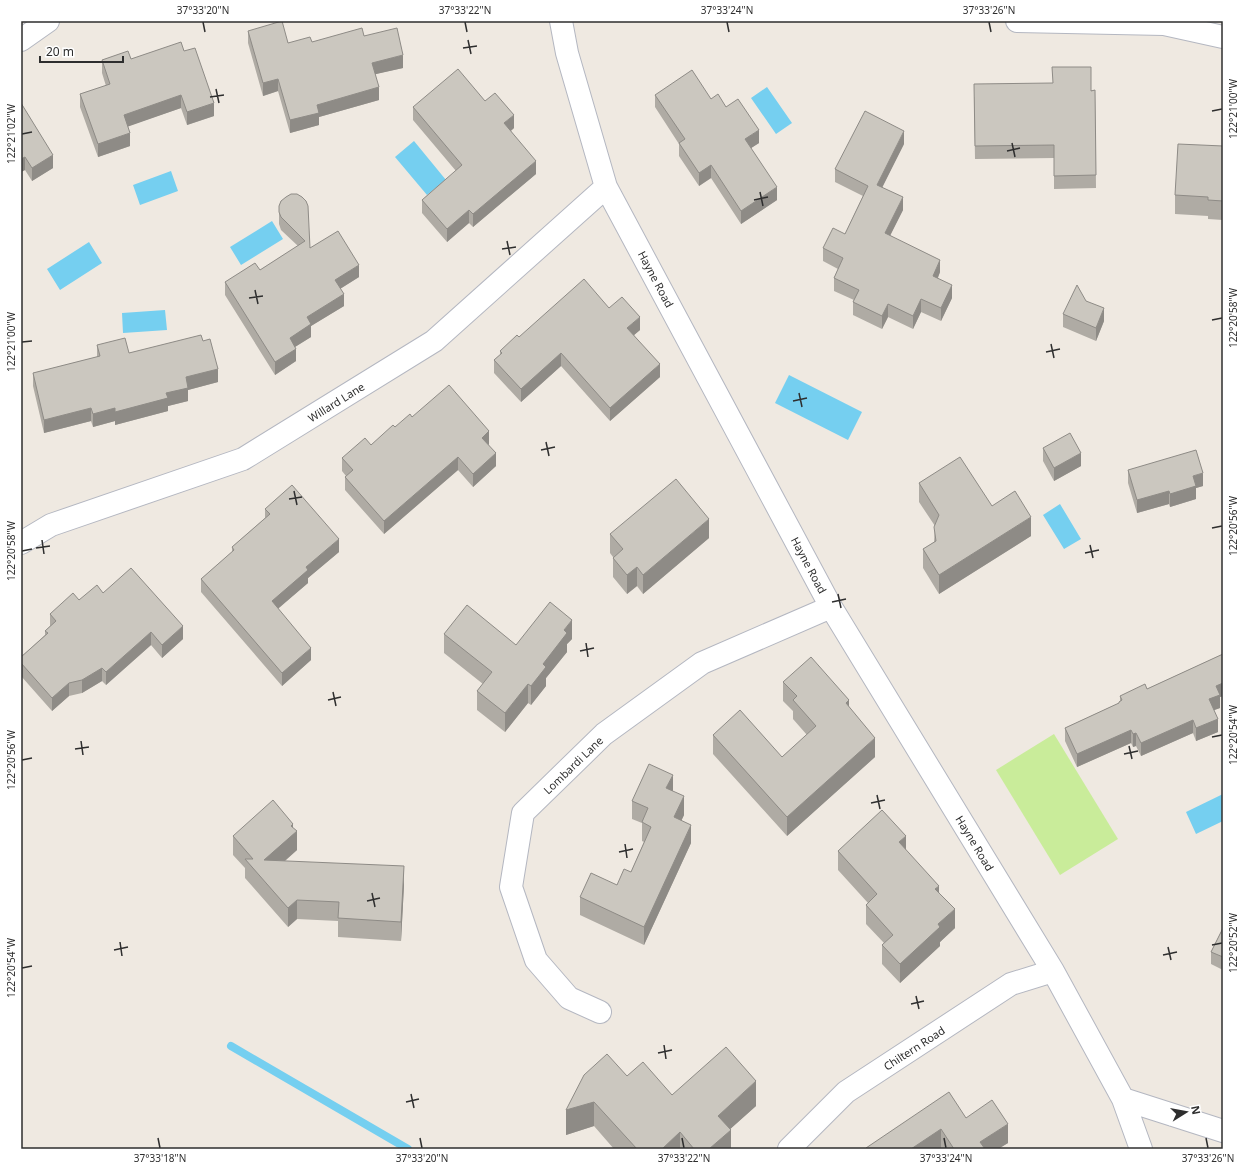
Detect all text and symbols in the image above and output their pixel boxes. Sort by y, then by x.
text: 37°33'20"N [177,3,229,17]
text: 37°33'22"N [439,3,491,17]
text: 37°33'24"N [701,3,753,17]
text: 37°33'26"N [963,3,1015,17]
scale bar [40,38,123,64]
text: 20 m [46,43,74,60]
text: 122°21'00"W [1226,78,1240,139]
text: 122°21'02"W [4,103,18,164]
street label: Hayne Road [635,248,677,310]
text: 122°20'58"W [1226,287,1240,348]
text: 122°21'00"W [4,311,18,372]
street label: Willard Lane [305,379,367,425]
text: 122°20'56"W [1226,495,1240,556]
text: 122°20'58"W [4,520,18,581]
street label: Hayne Road [788,534,830,596]
text: 122°20'54"W [1226,704,1240,765]
text: 122°20'56"W [4,729,18,790]
street label: Lombardi Lane [540,733,606,797]
street label: Hayne Road [953,812,997,874]
text: 122°20'52"W [1226,912,1240,973]
text: 122°20'54"W [4,937,18,998]
street label: Chiltern Road [880,1023,948,1073]
north arrow [1166,1092,1206,1132]
text: N [1188,1104,1205,1116]
text: 37°33'18"N [134,1151,186,1165]
text: 37°33'20"N [396,1151,448,1165]
text: 37°33'22"N [658,1151,710,1165]
text: 37°33'24"N [920,1151,972,1165]
text: 37°33'26"N [1182,1151,1234,1165]

